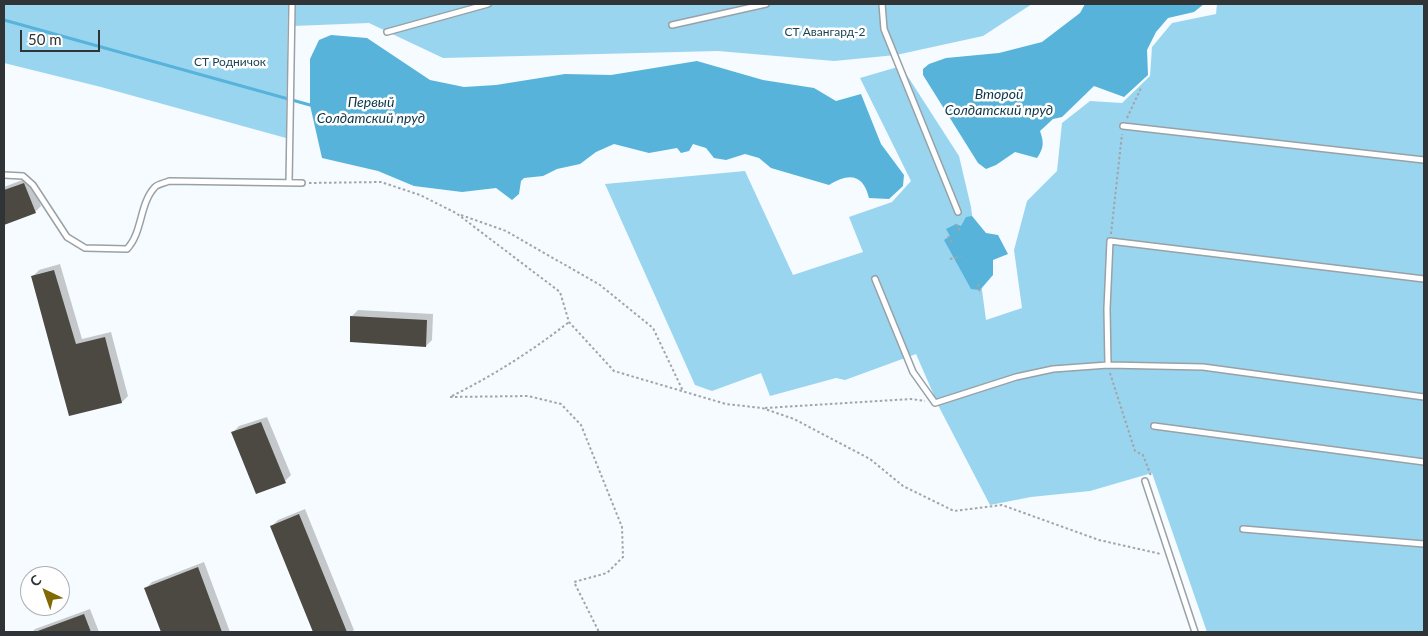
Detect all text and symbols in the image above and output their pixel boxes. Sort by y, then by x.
scale bar [22,20,102,52]
park label: СТ Авангард-2 [785,25,865,39]
text: 50 m [28,30,62,48]
park label: СТ Родничок [194,55,266,69]
water label: Второй Солдатский пруд [945,86,1053,118]
water label: Первый Солдатский пруд [317,94,425,126]
north arrow [20,566,70,616]
text: С [26,571,44,590]

